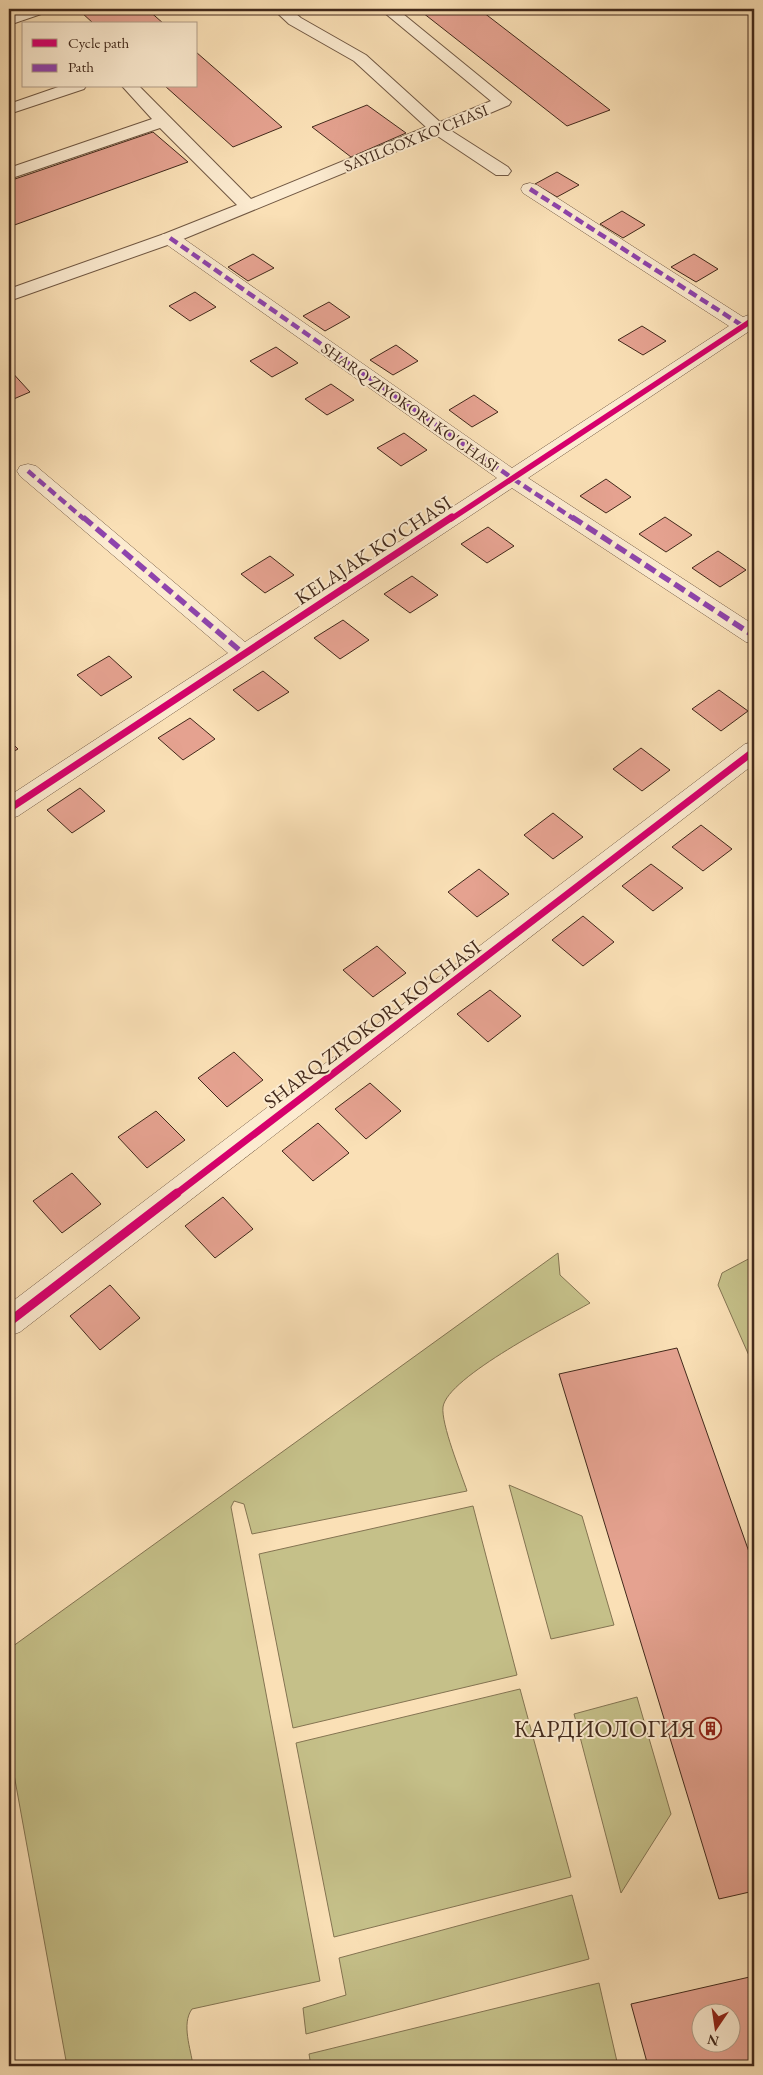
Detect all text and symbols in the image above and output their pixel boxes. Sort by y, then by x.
legend [22,22,198,88]
text: Cycle path [68,33,130,52]
text: Path [68,57,94,76]
street label: SAYILGOX KO'CHASI [341,99,492,177]
street label: SHARQ ZIYOKORI KO'CHASI [317,338,503,477]
street label: KELAJAK KO'CHASI [290,489,457,610]
street label: SHARQ ZIYOKORI KO'CHASI [258,934,486,1114]
place label: КАРДИОЛОГИЯ [514,1713,695,1744]
building icon: КАРДИОЛОГИЯ [699,1716,723,1740]
north arrow [690,2002,740,2052]
text: N [705,2030,721,2051]

